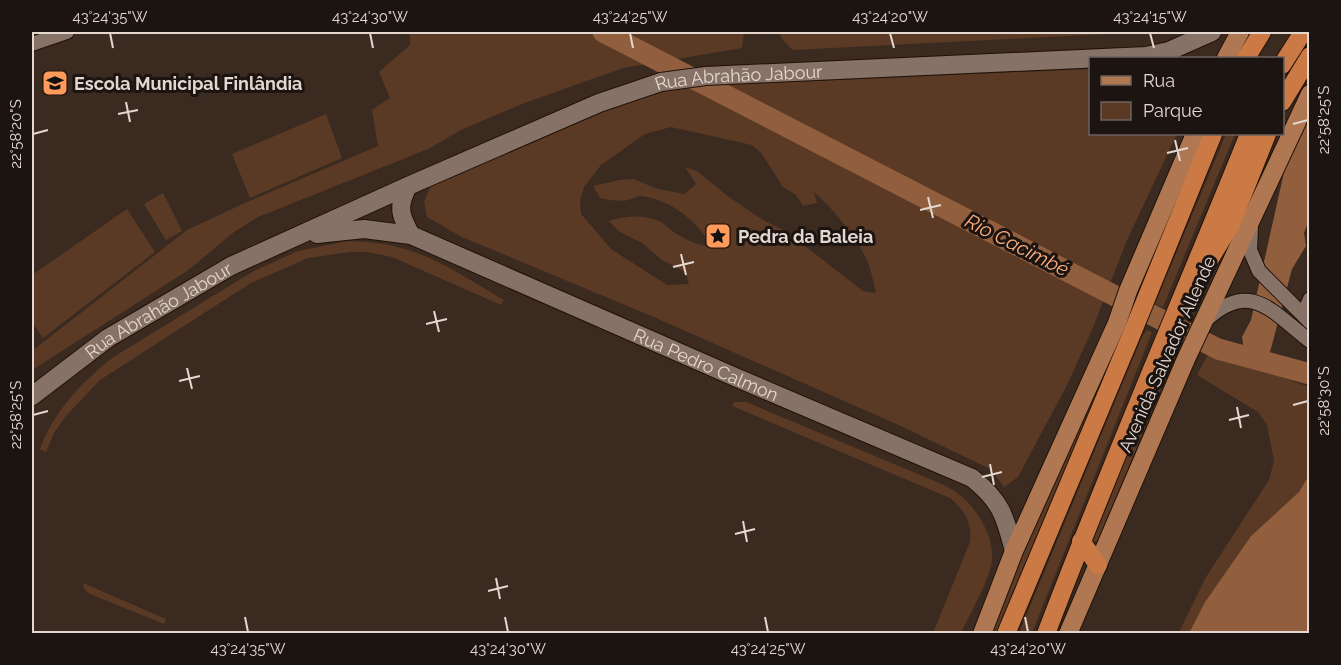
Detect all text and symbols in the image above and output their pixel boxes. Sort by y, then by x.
text: 43°24'35"W [73,8,148,26]
text: 43°24'30"W [332,8,408,26]
text: 43°24'25"W [593,8,668,26]
text: 43°24'20"W [852,8,928,26]
text: 43°24'15"W [1113,8,1187,26]
legend [1089,57,1284,135]
street label: Rua Abrahão Jabour [652,60,823,94]
school or university icon: Escola Municipal Finlândia [40,68,70,98]
text: Rua [1143,70,1175,91]
place label: Escola Municipal Finlândia [74,73,302,94]
text: 22°58'25"S [1315,86,1333,154]
text: 22°58'20"S [7,99,25,169]
text: Parque [1143,100,1203,121]
water label: Rio Cacimbé [961,209,1073,282]
place icon: Pedra da Baleia [703,221,733,251]
place label: Pedra da Baleia [738,226,873,247]
street label: Avenida Salvador Allende [1114,252,1220,455]
street label: Rua Abrahão Jabour [81,257,236,362]
street label: Rua Pedro Calmon [631,324,782,405]
text: 22°58'30"S [1315,366,1333,436]
text: 22°58'25"S [7,381,25,449]
text: 43°24'35"W [211,640,286,658]
text: 43°24'30"W [470,640,546,658]
text: 43°24'25"W [731,640,806,658]
text: 43°24'20"W [990,640,1066,658]

